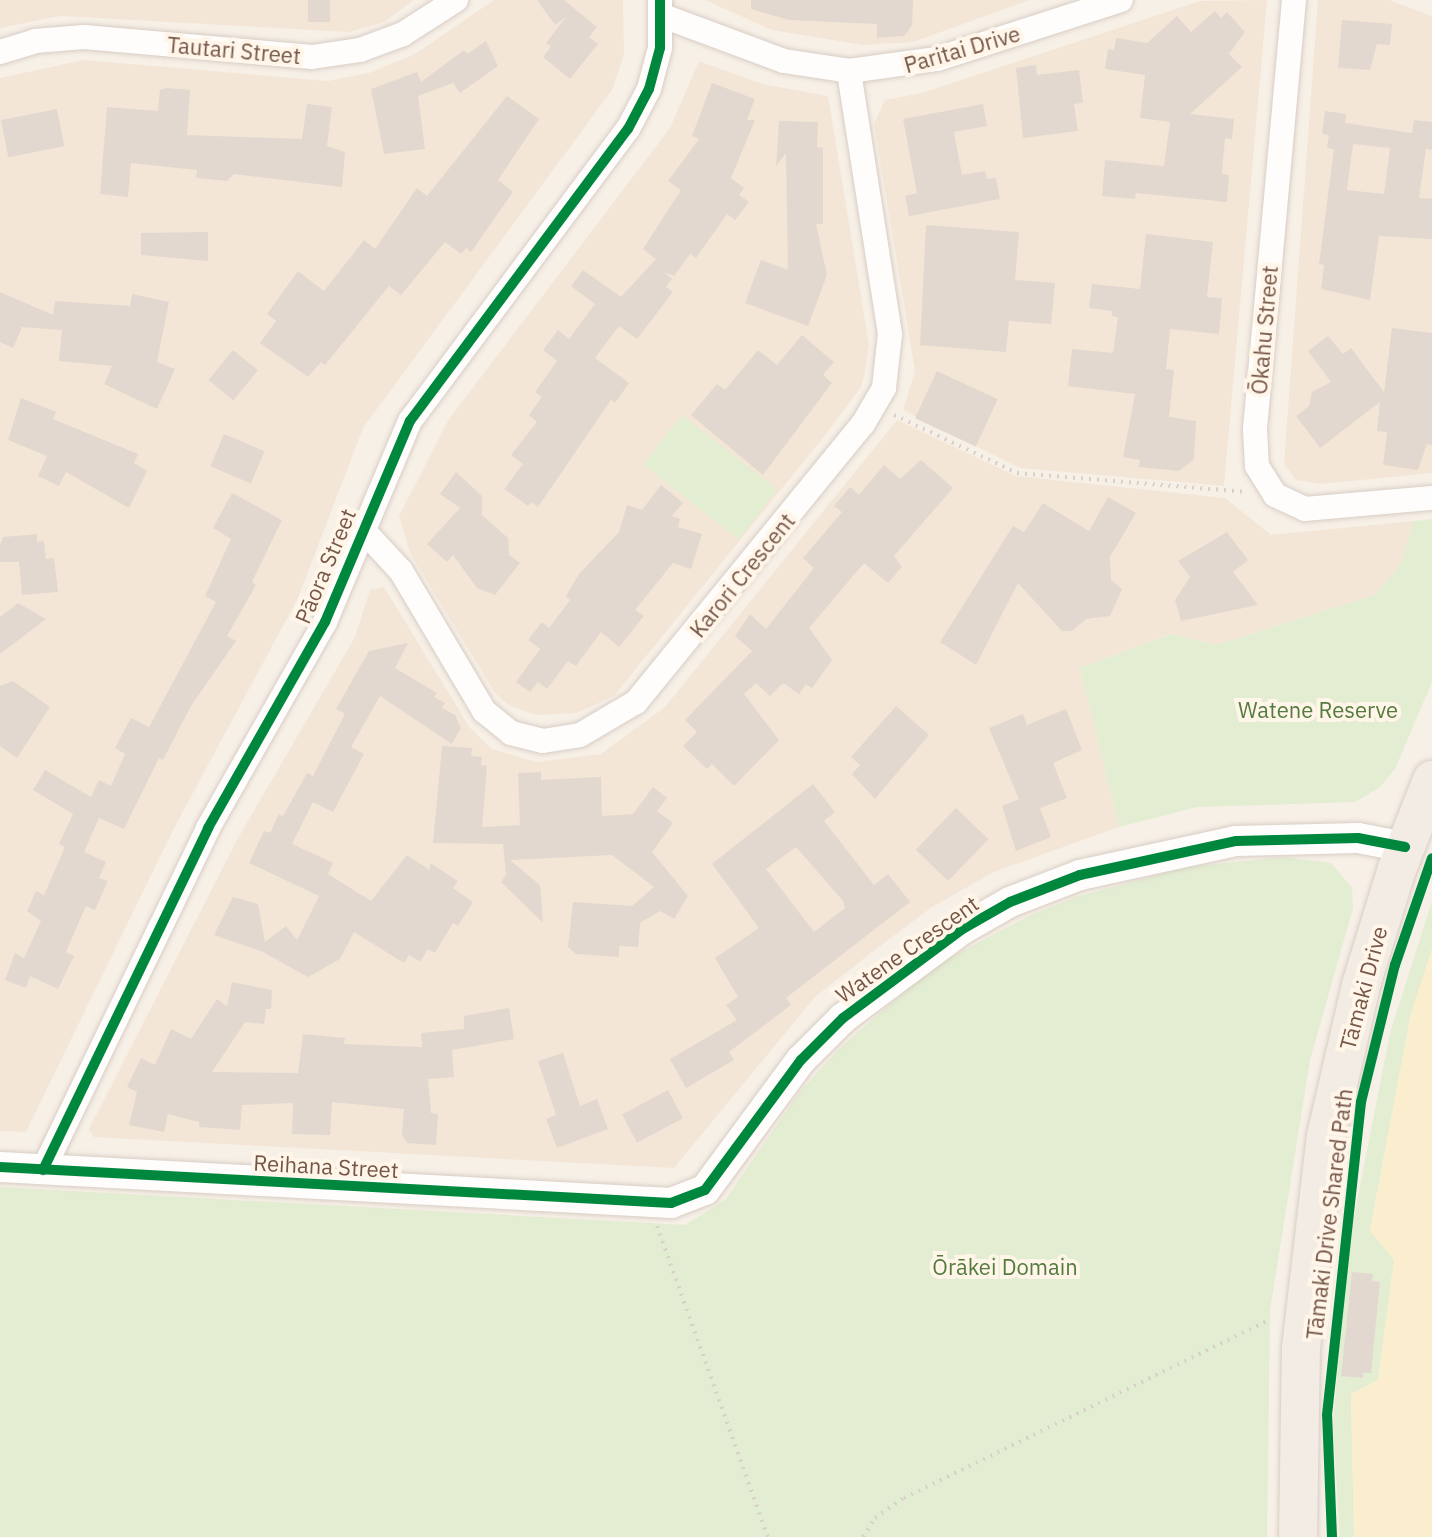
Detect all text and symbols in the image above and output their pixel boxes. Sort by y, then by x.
street label: Paritai Drive [901,20,1023,78]
street label: Tautari Street [166,31,302,69]
street label: Ōkahu Street [1245,264,1283,396]
street label: Pāora Street [289,504,361,628]
street label: Karori Crescent [684,508,800,642]
park label: Watene Reserve [1238,697,1398,723]
street label: Watene Crescent [831,890,983,1008]
street label: Tāmaki Drive [1334,923,1392,1053]
street label: Tāmaki Drive Shared Path [1301,1087,1357,1341]
street label: Reihana Street [253,1149,399,1183]
park label: Ōrākei Domain [932,1254,1078,1280]

